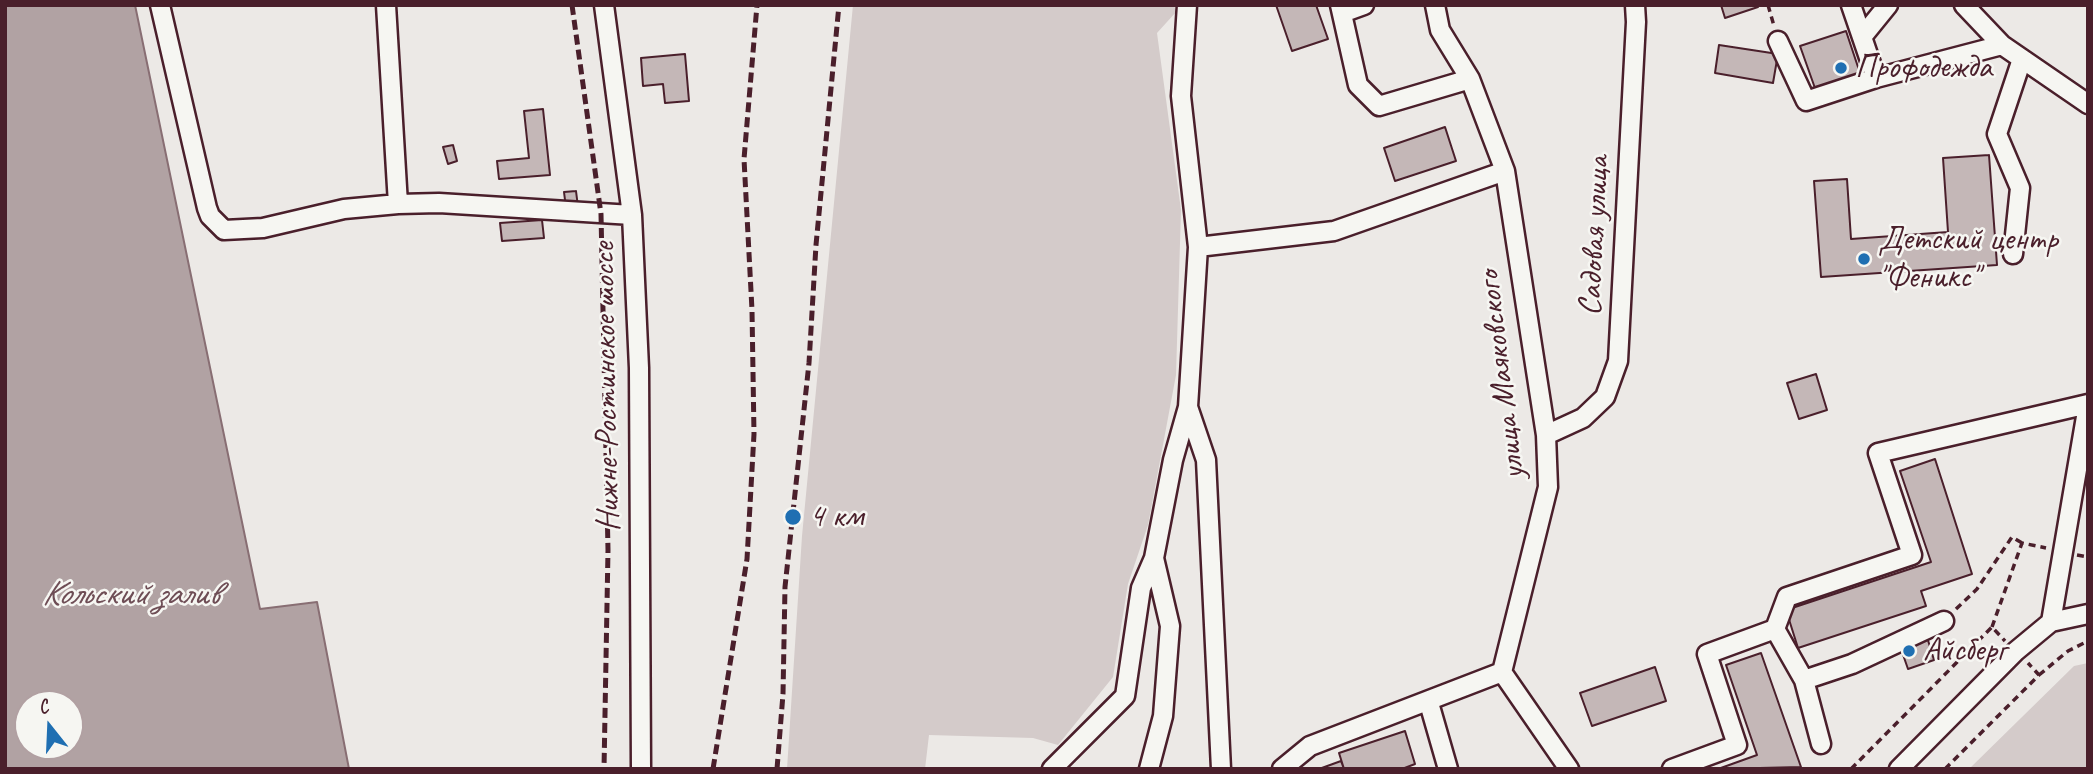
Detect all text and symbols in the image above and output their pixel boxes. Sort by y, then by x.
place label: Профодежда [1855,48,1992,88]
marker: Профодежда [1833,60,1849,76]
street label: Садовая улица [1571,155,1619,317]
place label: Детский центр "Феникс" [1878,220,2058,298]
street label: Нижне-Ростинское шоссе [585,242,629,532]
marker: Детский центр "Феникс" [1856,251,1872,267]
street label: улица Маяковского [1470,268,1534,482]
place label: 4 км [809,497,863,537]
marker: 4 км [783,507,803,527]
water label: Кольский залив [42,574,218,616]
place label: Айсберг [1923,631,2006,671]
marker: Айсберг [1901,643,1917,659]
north arrow [14,690,84,760]
text: С [35,694,51,720]

